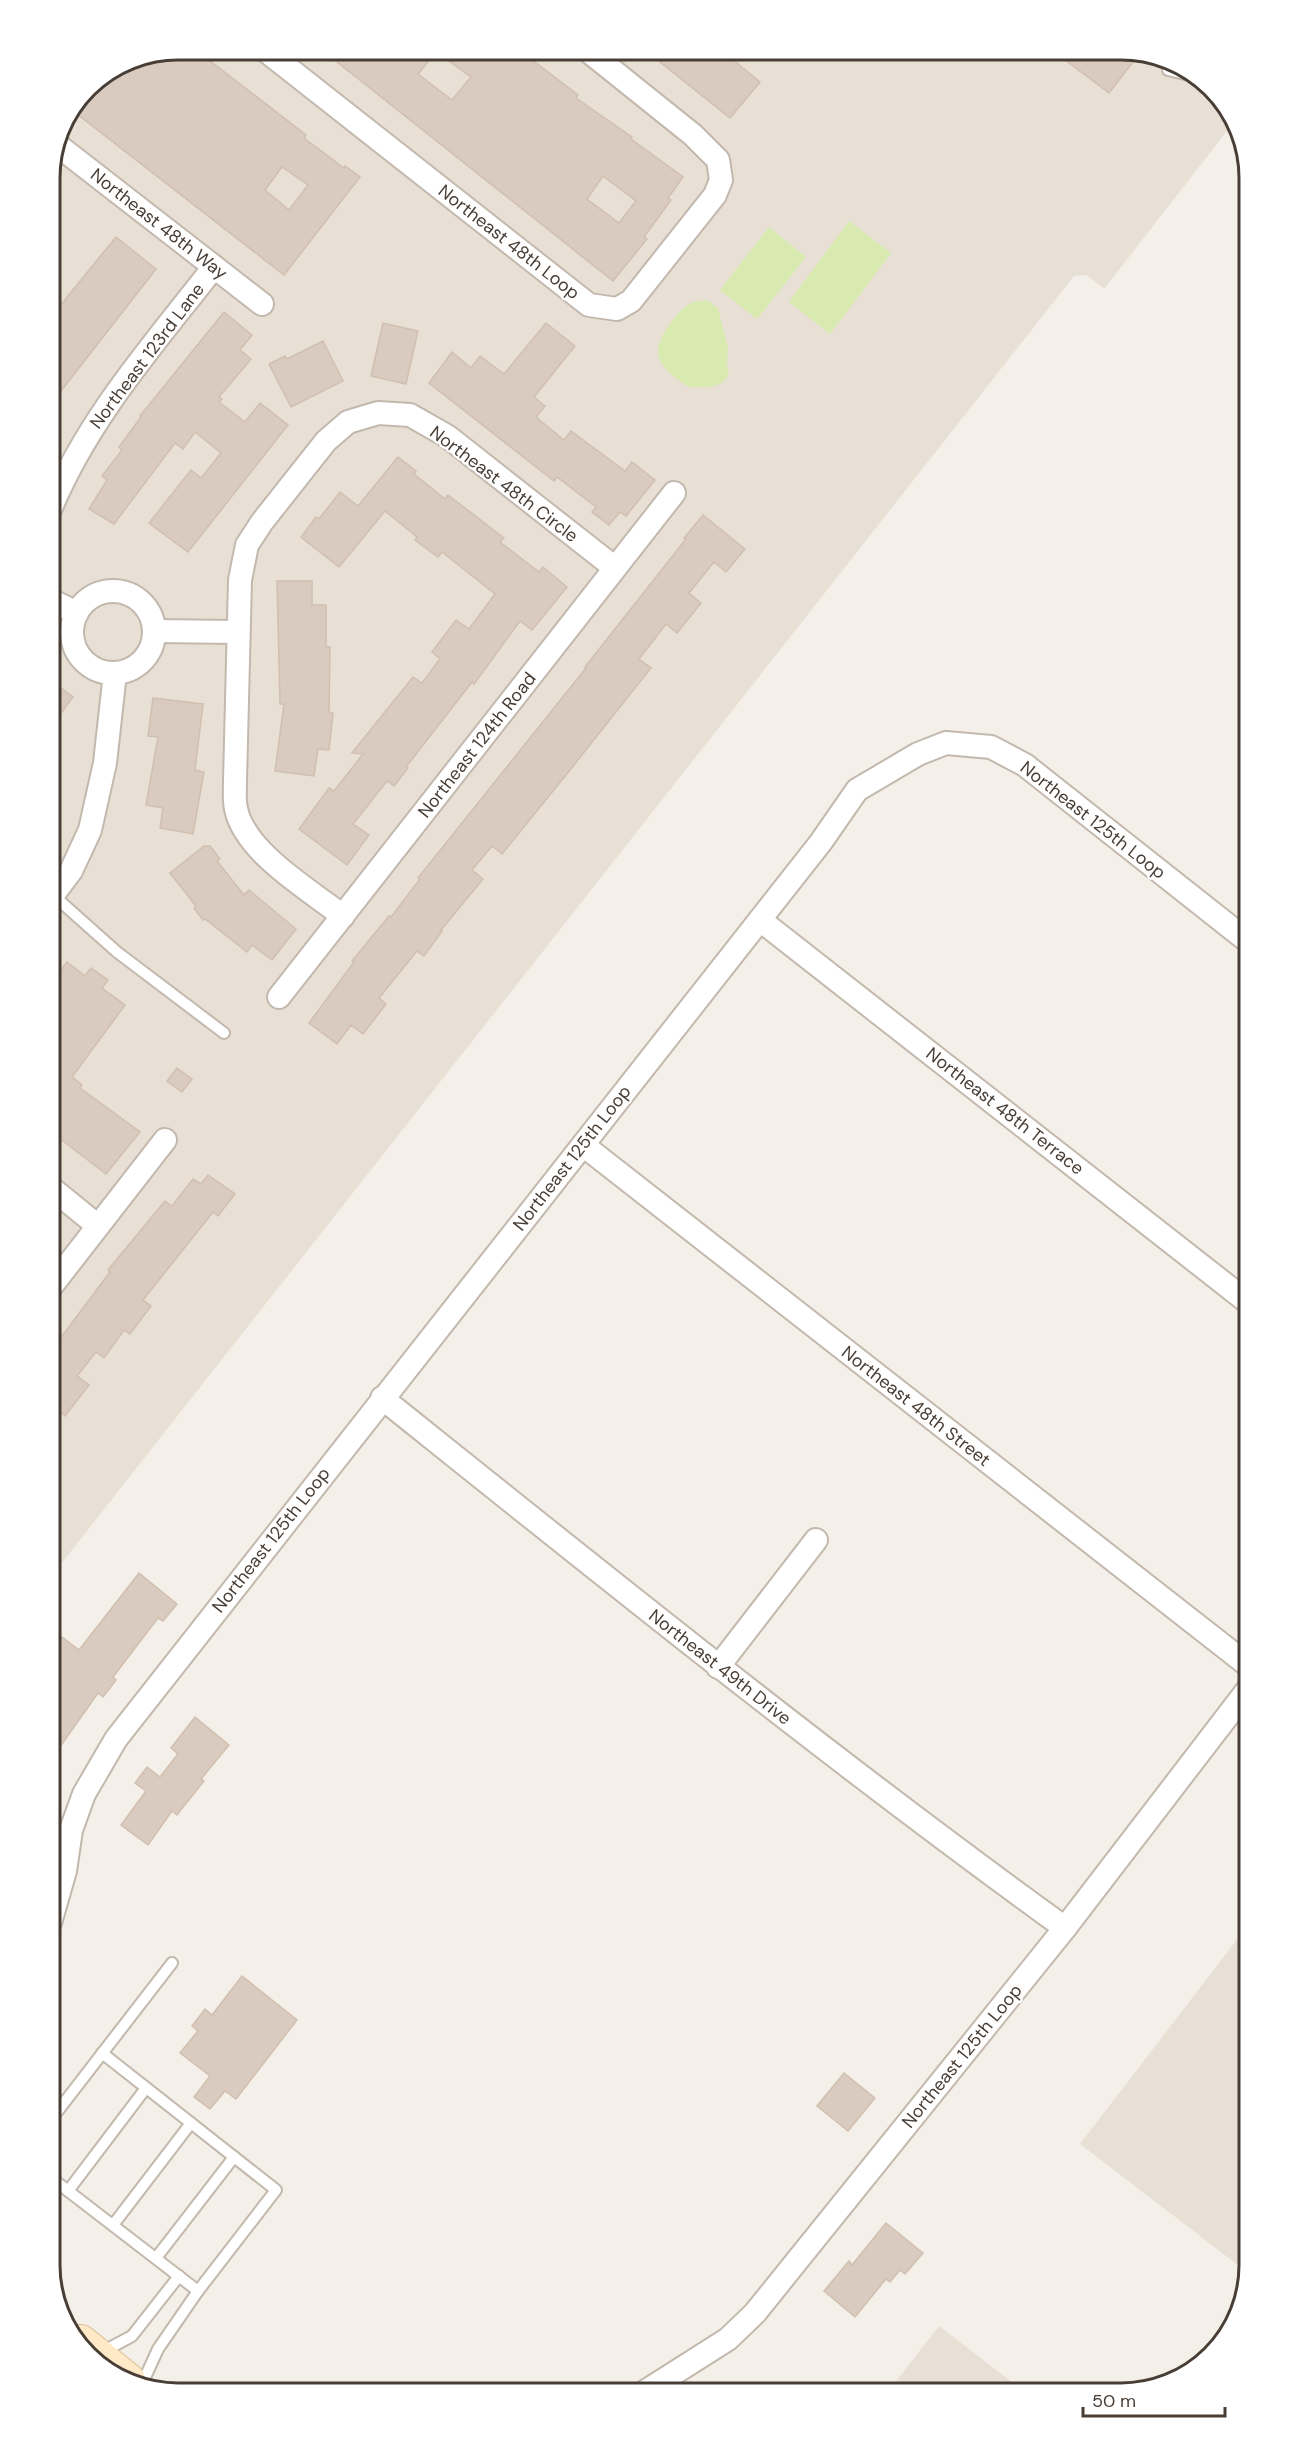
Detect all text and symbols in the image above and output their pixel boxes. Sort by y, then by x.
street label: Northeast 48th Way [85,163,233,285]
street label: Northeast 48th Loop [433,179,585,305]
street label: Northeast 123rd Lane [84,278,210,434]
street label: Northeast 48th Circle [425,420,583,548]
street label: Northeast 124th Road [413,667,541,823]
street label: Northeast 125th Loop [1015,756,1171,884]
street label: Northeast 48th Terrace [921,1042,1089,1180]
street label: Northeast 125th Loop [508,1080,636,1236]
street label: Northeast 48th Street [837,1340,995,1472]
street label: Northeast 125th Loop [207,1462,335,1618]
street label: Northeast 49th Drive [644,1604,796,1730]
street label: Northeast 125th Loop [896,1979,1028,2133]
scale bar [1083,2380,1226,2418]
text: 50 m [1092,2389,1136,2413]

